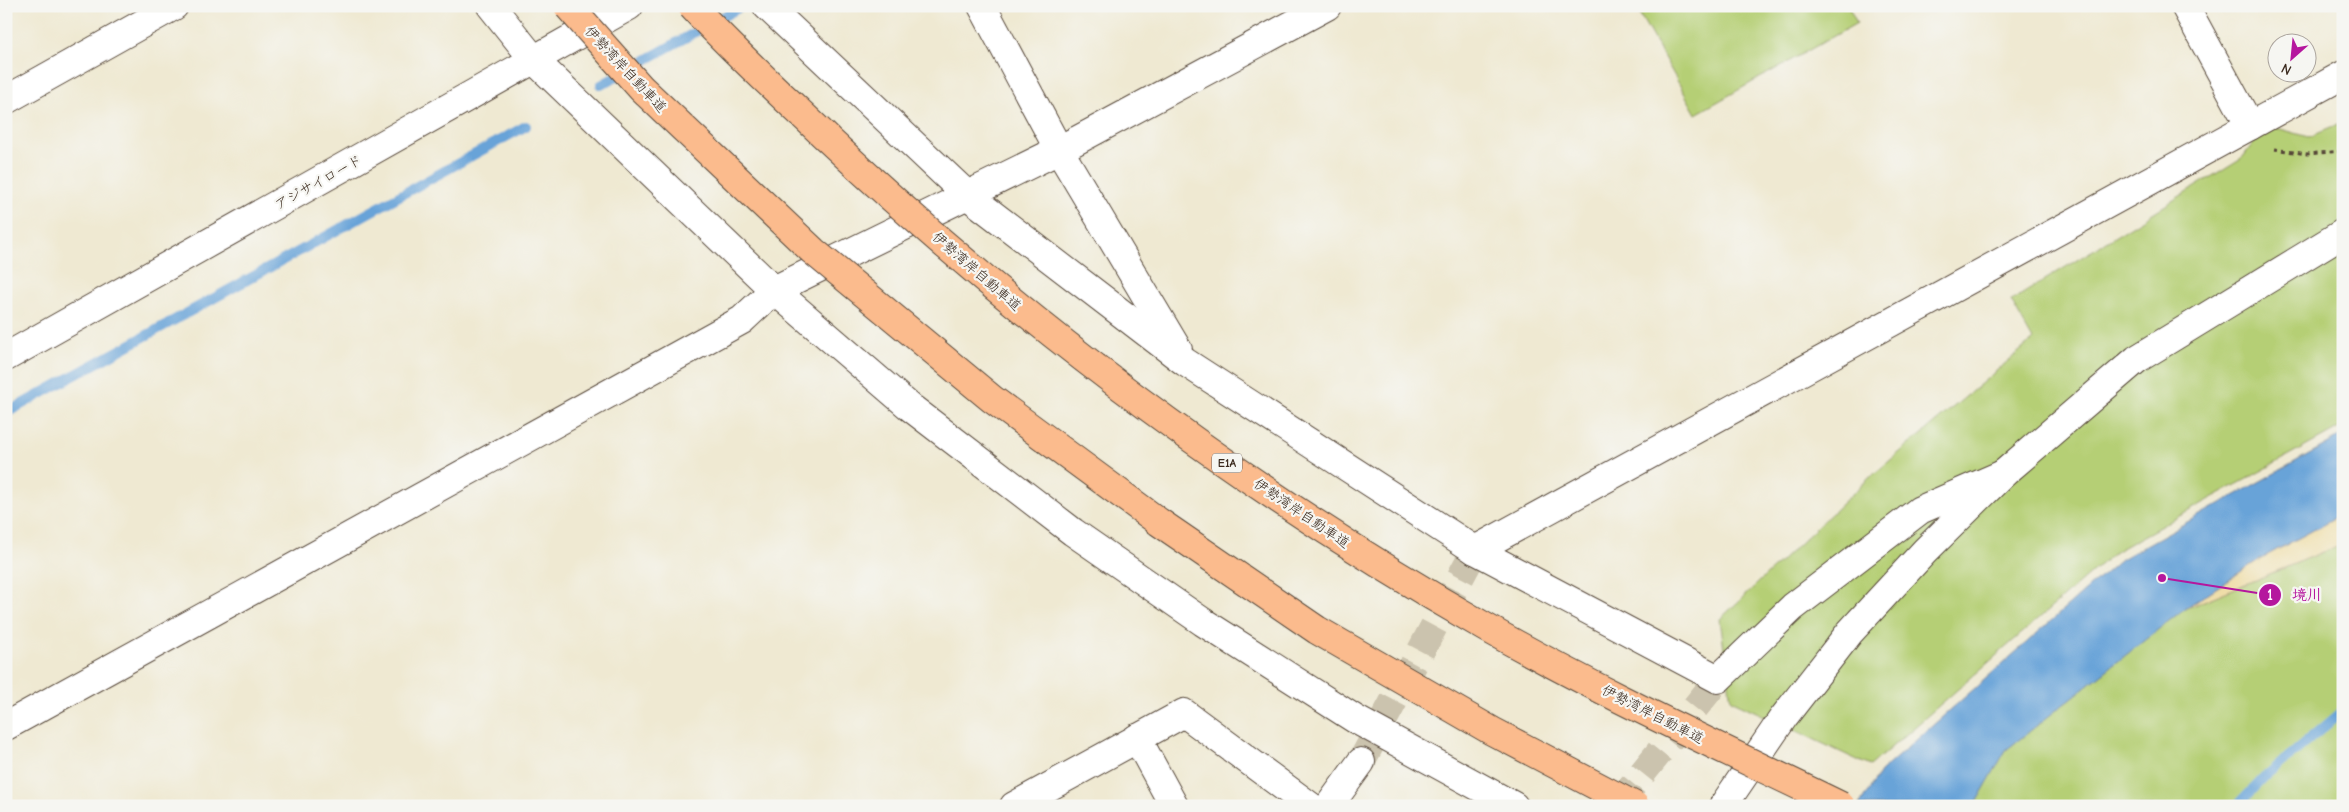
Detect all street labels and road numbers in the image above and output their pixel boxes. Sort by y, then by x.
street label: 伊勢湾岸自動車道 [581,23,670,116]
street label: アジサイロード [272,151,365,213]
street label: 伊勢湾岸自動車道 [929,228,1025,315]
road number: E1A [1212,453,1242,472]
street label: 伊勢湾岸自動車道 [1251,475,1353,552]
street label: 伊勢湾岸自動車道 [1599,681,1707,747]

